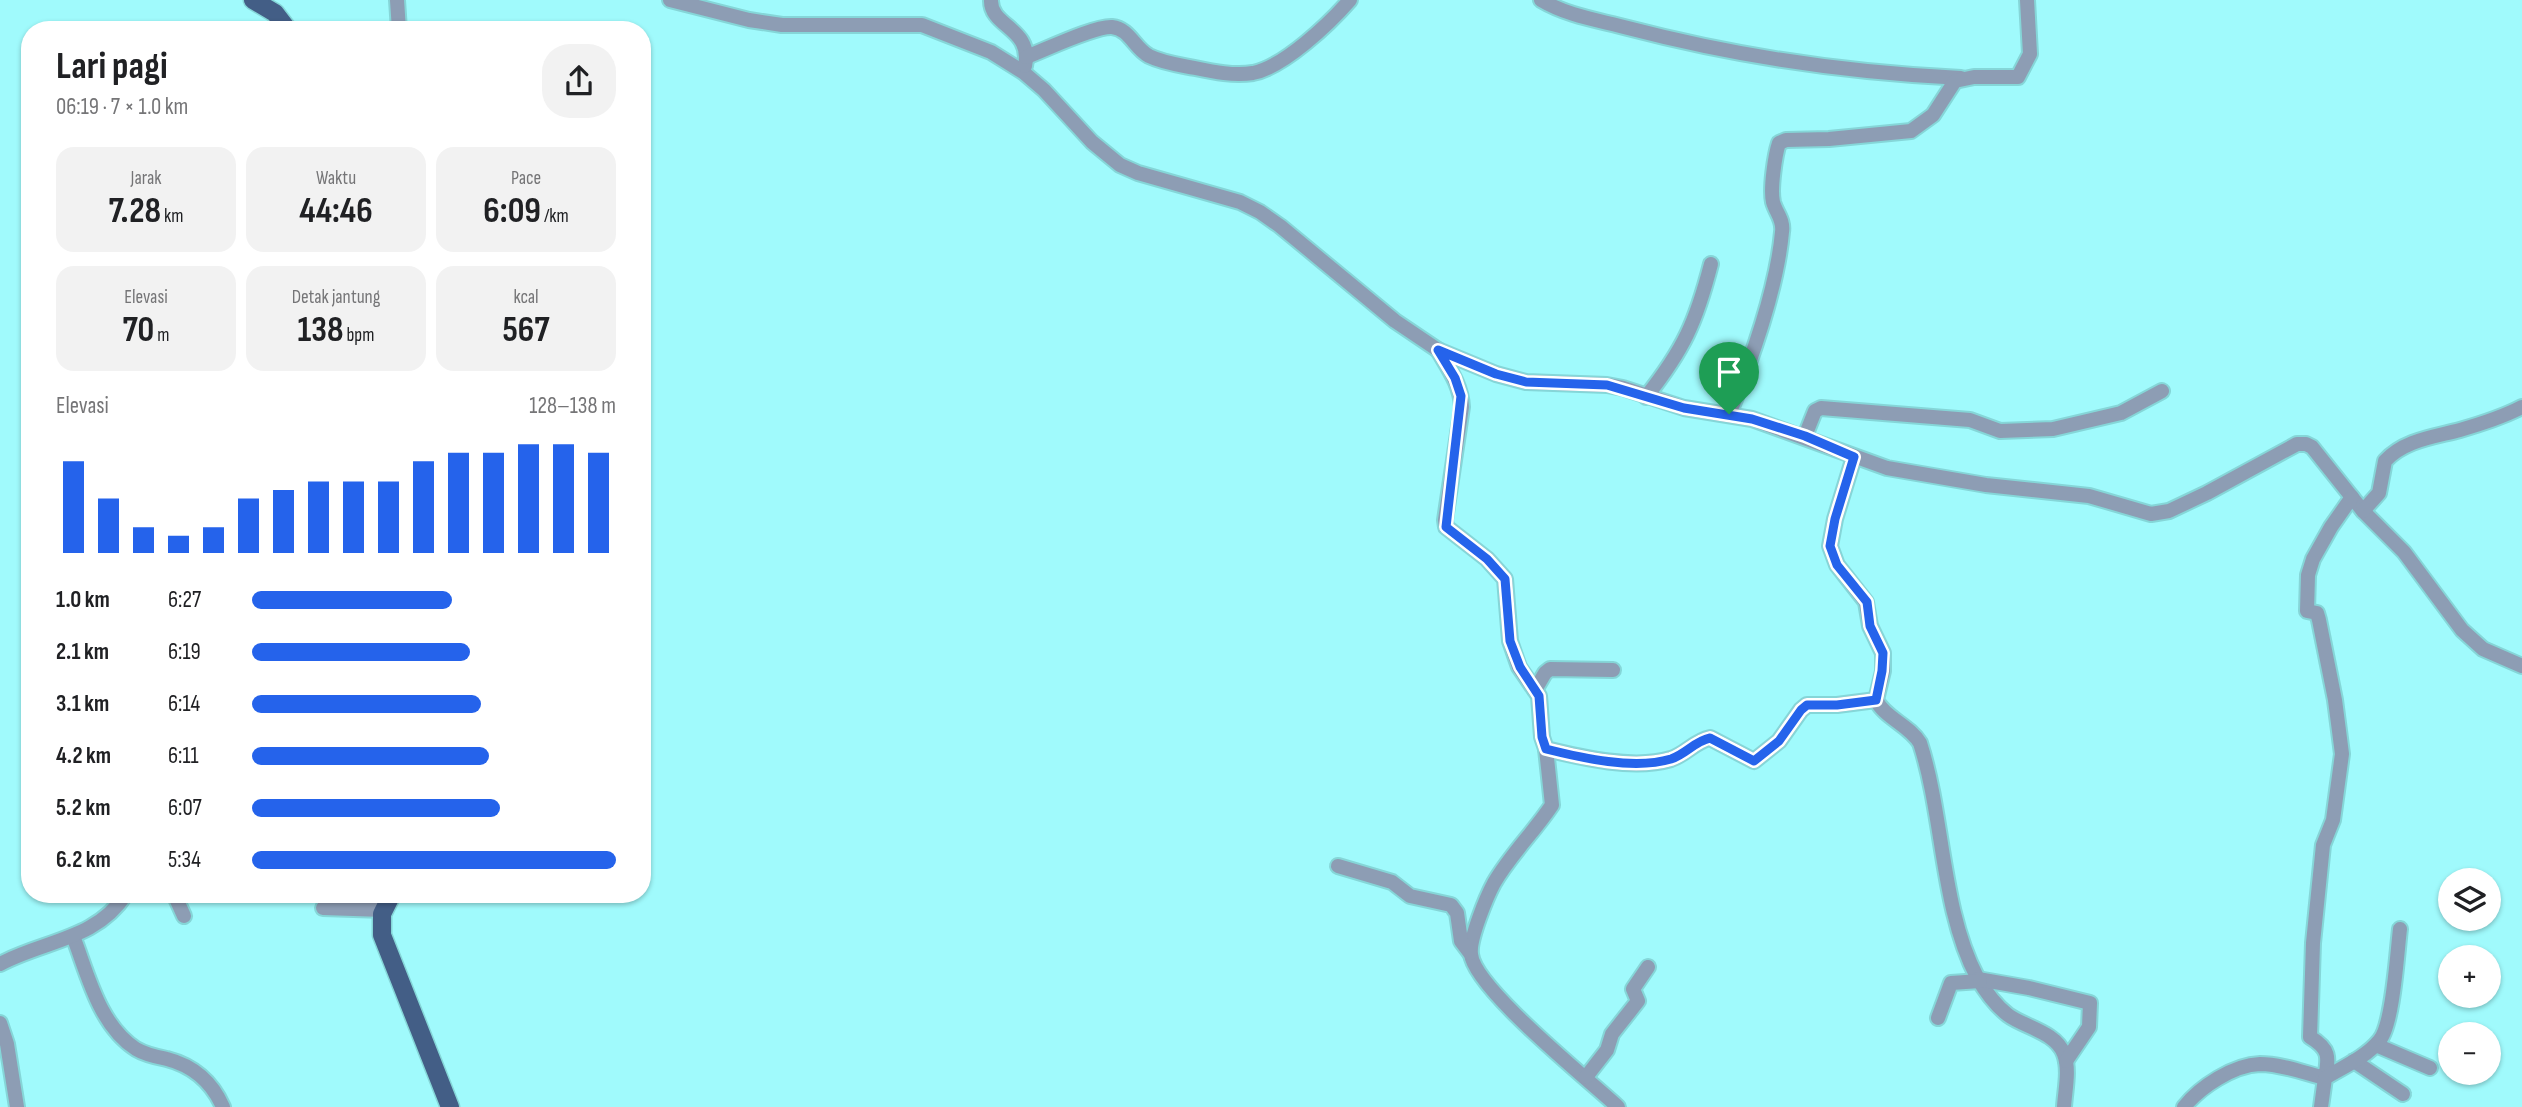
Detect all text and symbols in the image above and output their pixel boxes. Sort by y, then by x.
text: Lari pagi [56,44,168,89]
button: share [542,44,616,118]
text: 06:19 · 7 × 1.0 km [56,93,188,121]
text: Jarak [131,167,161,190]
text: Waktu [316,167,356,190]
text: Pace [511,167,541,190]
text: 7.28 [108,190,161,233]
text: 44:46 [299,190,373,233]
text: 6:09 [483,190,541,233]
text: km [161,205,184,228]
text: /km [541,205,569,228]
text: Elevasi [124,286,168,309]
text: Detak jantung [292,286,380,309]
text: kcal [513,286,539,309]
text: 70 [122,309,154,352]
text: 138 [298,309,343,352]
text: 567 [502,309,550,352]
text: m [154,324,170,347]
text: bpm [343,324,374,347]
pin [1699,342,1759,414]
icon: arrive [1710,353,1748,391]
text: Elevasi [56,392,109,420]
text: 128–138 m [529,392,616,420]
text: 1.0 km [56,586,110,614]
text: 6:27 [168,586,201,614]
text: 2.1 km [56,638,109,666]
text: 6:19 [168,638,201,666]
text: 3.1 km [56,690,109,718]
text: 6:14 [168,690,200,718]
text: 4.2 km [56,742,111,770]
text: 6:11 [168,742,199,770]
text: 5.2 km [56,794,110,822]
text: 6:07 [168,794,202,822]
text: 6.2 km [56,846,111,874]
text: 5:34 [168,846,201,874]
map controls [2438,868,2501,1085]
button: layers [2438,868,2501,931]
button: + [2438,945,2501,1008]
button: − [2438,1022,2501,1085]

